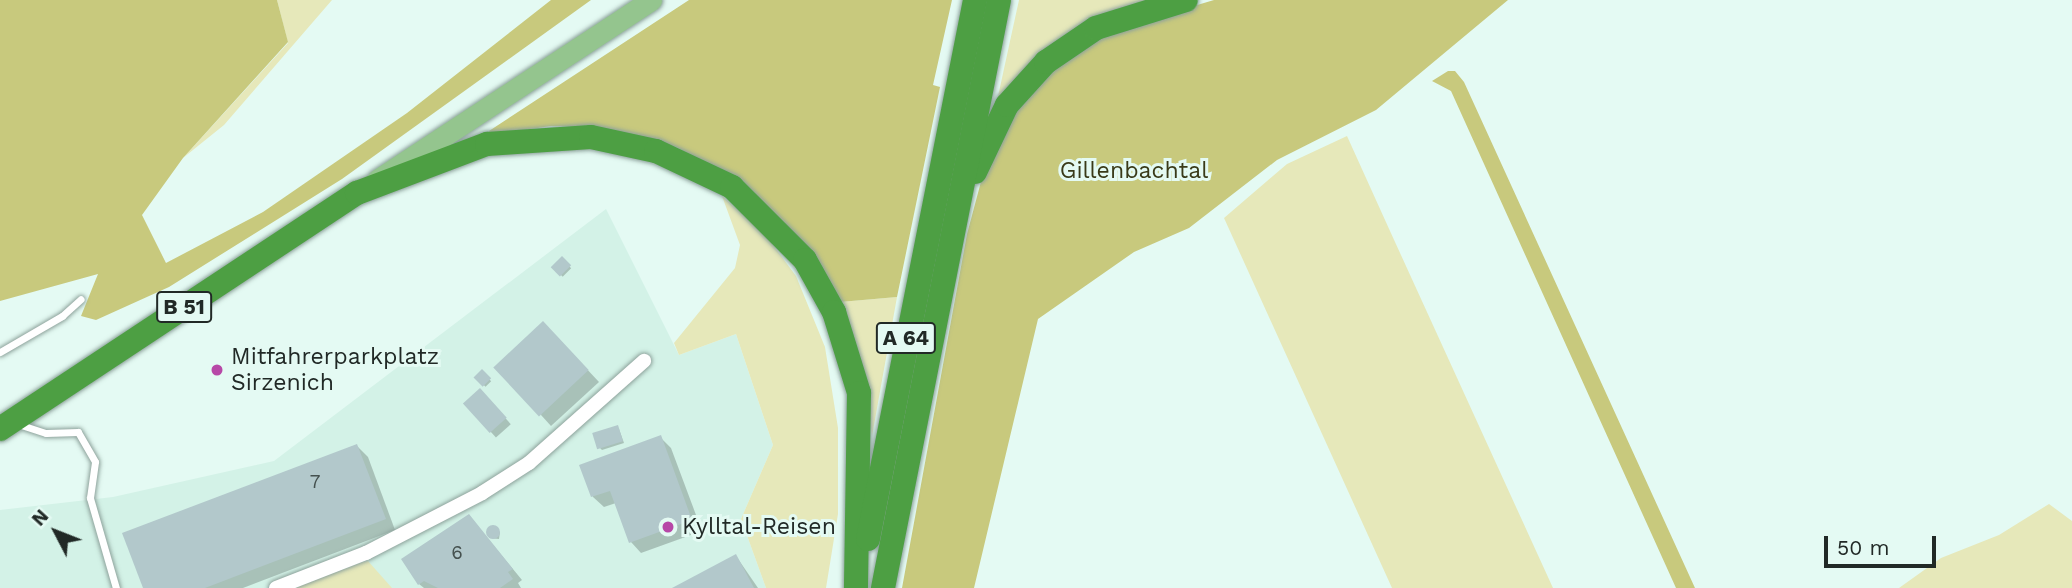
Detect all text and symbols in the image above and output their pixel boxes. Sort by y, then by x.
park label: Gillenbachtal [1060,157,1208,185]
road number: B 51 [156,290,212,324]
road number: A 64 [874,320,937,356]
place label: Mitfahrerparkplatz Sirzenich [231,343,439,397]
marker: Mitfahrerparkplatz Sirzenich [209,362,225,378]
house number: 7 [310,471,320,493]
north arrow [21,497,91,567]
text: N [27,505,53,531]
place label: Kylltal-Reisen [682,513,836,541]
marker: Kylltal-Reisen [660,519,676,535]
scale bar [1827,522,1939,566]
text: 50 m [1837,535,1889,560]
house number: 6 [451,542,463,564]

